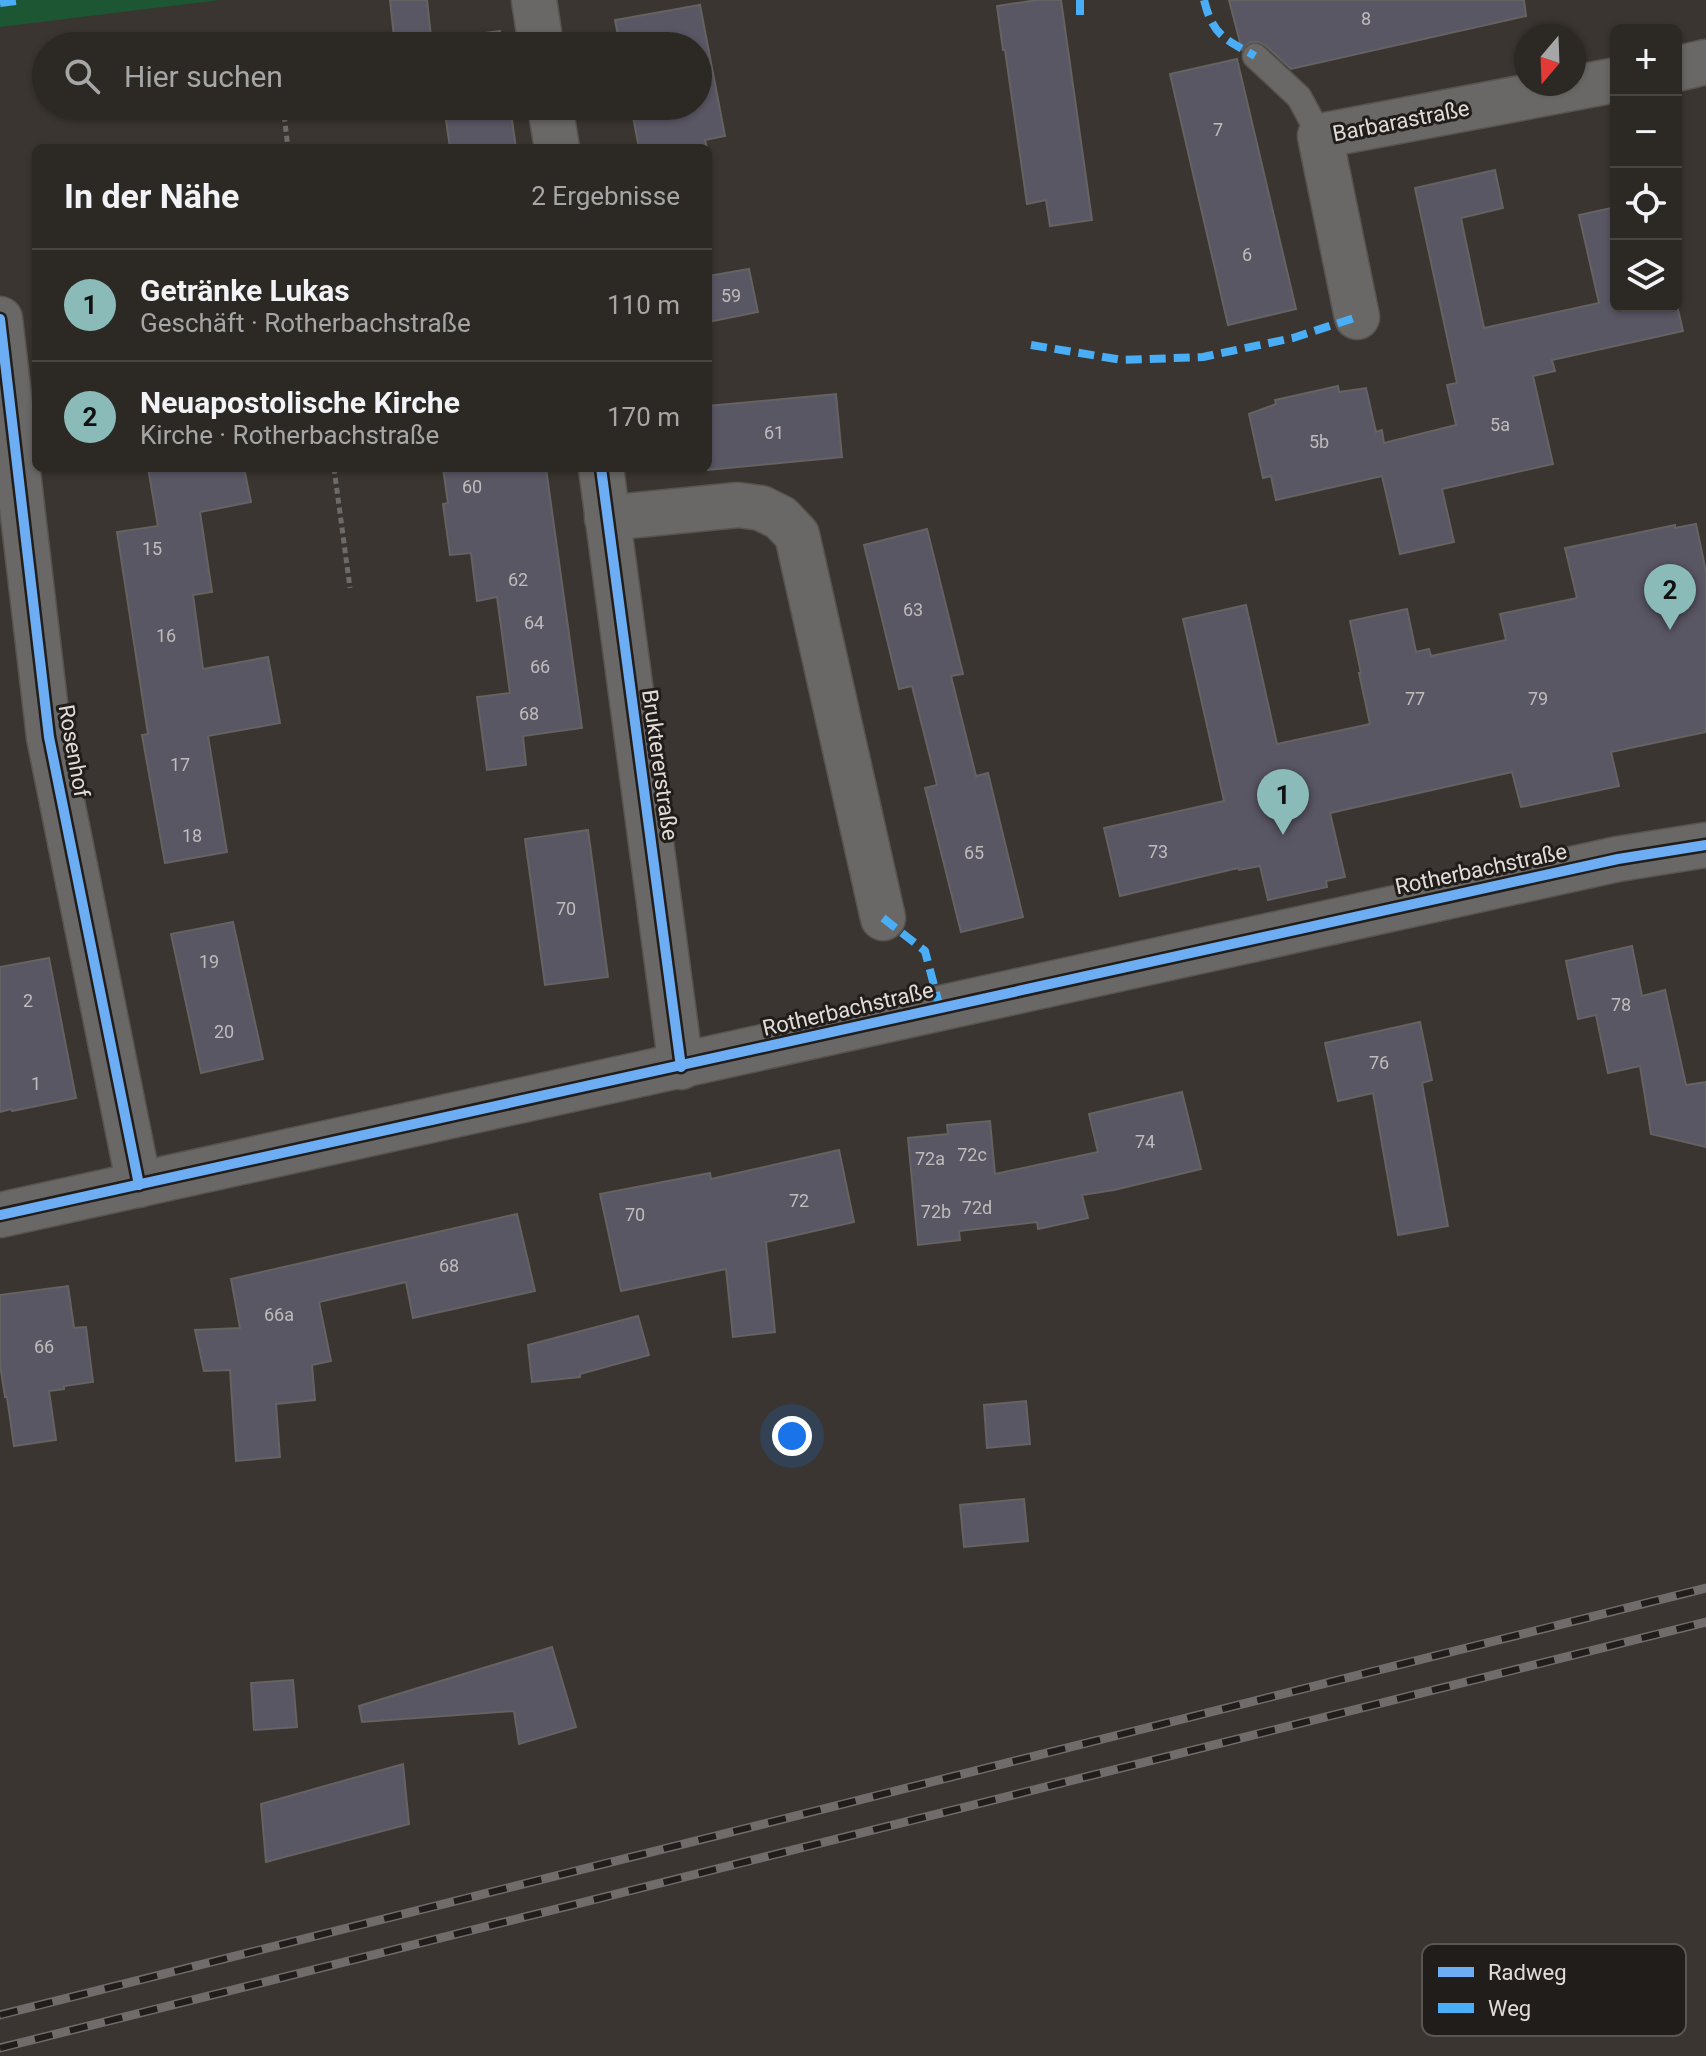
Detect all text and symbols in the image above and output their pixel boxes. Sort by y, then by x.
house number: 8 [1361,8,1371,29]
north arrow [1514,24,1586,96]
map controls [1610,24,1682,312]
button: + [1610,24,1682,96]
search box [32,32,712,120]
icon: search [60,54,104,98]
text: Hier suchen [124,59,283,94]
street label: Barbarastraße [1331,95,1471,147]
button: − [1610,96,1682,168]
house number: 7 [1213,119,1223,140]
button: locate [1610,168,1682,240]
text: In der Nähe [64,176,239,216]
text: 2 Ergebnisse [531,181,680,211]
button: layers [1610,240,1682,312]
house number: 6 [1242,244,1252,265]
text: Getränke Lukas [140,273,350,308]
house number: 59 [721,285,741,306]
text: 1 [83,290,97,320]
text: 110 m [607,290,680,320]
text: Geschäft · Rotherbachstraße [140,308,471,338]
text: Neuapostolische Kirche [140,385,460,420]
text: 2 [83,402,97,432]
text: 170 m [607,402,680,432]
house number: 5a [1490,414,1510,435]
text: Kirche · Rotherbachstraße [140,420,439,450]
house number: 61 [764,422,784,443]
house number: 5b [1309,431,1329,452]
house number: 60 [462,476,482,497]
house number: 15 [142,538,162,559]
pin: 2 [1644,564,1696,630]
house number: 62 [508,569,528,590]
house number: 63 [903,599,923,620]
house number: 64 [524,612,544,633]
house number: 16 [156,625,176,646]
house number: 66 [530,656,550,677]
street label: Bruktererstraße [637,688,683,842]
house number: 77 [1405,688,1425,709]
house number: 79 [1528,688,1548,709]
street label: Rosenhof [54,703,94,800]
house number: 68 [519,703,539,724]
house number: 17 [170,754,190,775]
pin: 1 [1257,769,1309,835]
house number: 18 [182,825,202,846]
street label: Rotherbachstraße [1393,839,1569,899]
house number: 73 [1148,841,1168,862]
house number: 65 [964,842,984,863]
house number: 70 [556,898,576,919]
house number: 19 [199,951,219,972]
street label: Rotherbachstraße [760,977,936,1041]
house number: 2 [23,990,33,1011]
house number: 78 [1611,994,1631,1015]
house number: 20 [214,1021,234,1042]
house number: 76 [1369,1052,1389,1073]
house number: 1 [31,1073,41,1094]
house number: 74 [1135,1131,1155,1152]
house number: 72c [957,1144,987,1165]
house number: 72a [915,1148,945,1169]
house number: 72 [789,1190,809,1211]
house number: 72d [962,1197,992,1218]
house number: 72b [921,1201,951,1222]
house number: 70 [625,1204,645,1225]
house number: 68 [439,1255,459,1276]
house number: 66a [264,1304,294,1325]
house number: 66 [34,1336,54,1357]
your location [772,1416,812,1456]
legend [1422,1944,1686,2036]
text: Radweg [1488,1960,1566,1985]
text: Weg [1488,1996,1531,2021]

